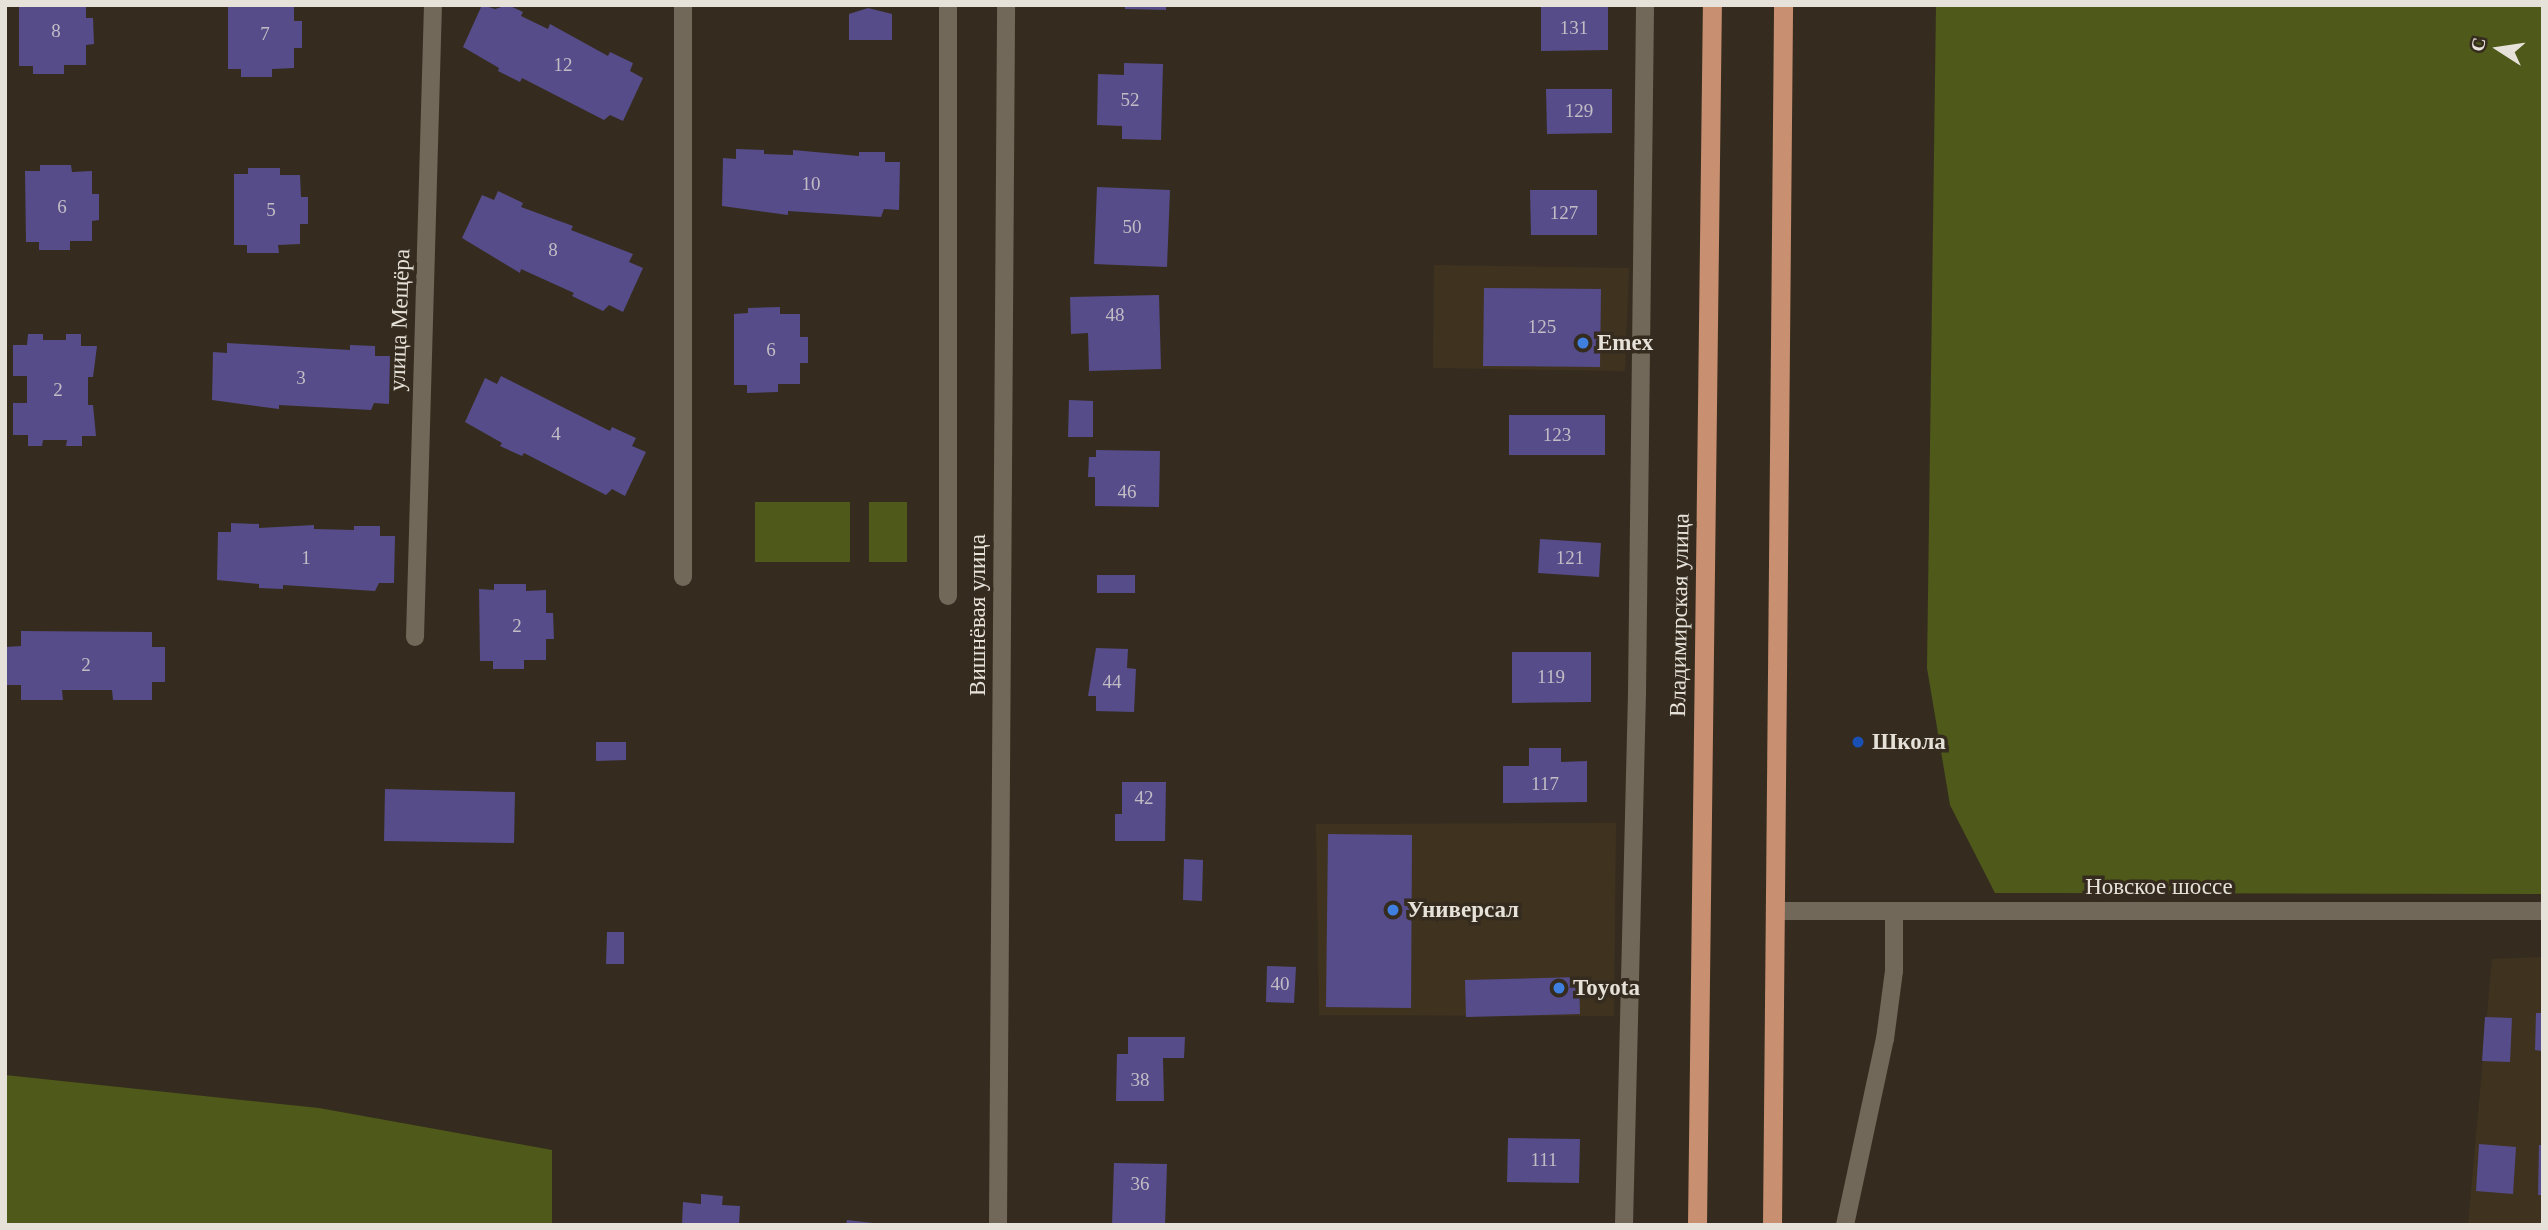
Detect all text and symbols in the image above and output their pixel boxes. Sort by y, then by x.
north arrow [2464,14,2534,84]
house number: 131 [1560,17,1588,39]
house number: 8 [51,20,61,42]
house number: 7 [260,23,270,45]
text: С [2466,36,2490,53]
house number: 12 [554,54,572,76]
house number: 52 [1120,89,1140,111]
house number: 129 [1565,100,1593,122]
house number: 10 [802,173,820,195]
house number: 6 [57,196,67,218]
house number: 5 [266,199,276,221]
house number: 127 [1550,202,1578,224]
house number: 50 [1122,216,1142,238]
house number: 8 [548,239,558,261]
street label: улица Мещёра [384,248,416,392]
house number: 48 [1106,304,1124,326]
house number: 125 [1528,316,1556,338]
place label: Emex [1597,329,1653,357]
marker: Emex [1575,335,1591,351]
house number: 6 [766,339,776,361]
house number: 3 [296,367,306,389]
house number: 2 [53,379,63,401]
house number: 4 [551,423,561,445]
house number: 123 [1543,424,1571,446]
house number: 46 [1118,481,1136,503]
street label: Владимирская улица [1664,513,1696,717]
street label: Вишнёвая улица [964,534,992,696]
house number: 1 [301,547,311,569]
house number: 121 [1556,547,1584,569]
house number: 2 [512,615,522,637]
house number: 2 [81,654,91,676]
house number: 119 [1537,666,1565,688]
house number: 44 [1102,671,1122,693]
place label: Школа [1872,728,1946,756]
marker: Школа [1850,734,1866,750]
house number: 117 [1531,773,1559,795]
house number: 42 [1134,787,1154,809]
street label: Новское шоссе [2085,873,2233,901]
place label: Универсал [1407,896,1519,924]
marker: Универсал [1385,902,1401,918]
house number: 40 [1270,973,1290,995]
place label: Toyota [1573,974,1640,1002]
marker: Toyota [1551,980,1567,996]
house number: 38 [1130,1069,1150,1091]
house number: 111 [1530,1149,1558,1171]
house number: 36 [1130,1173,1150,1195]

